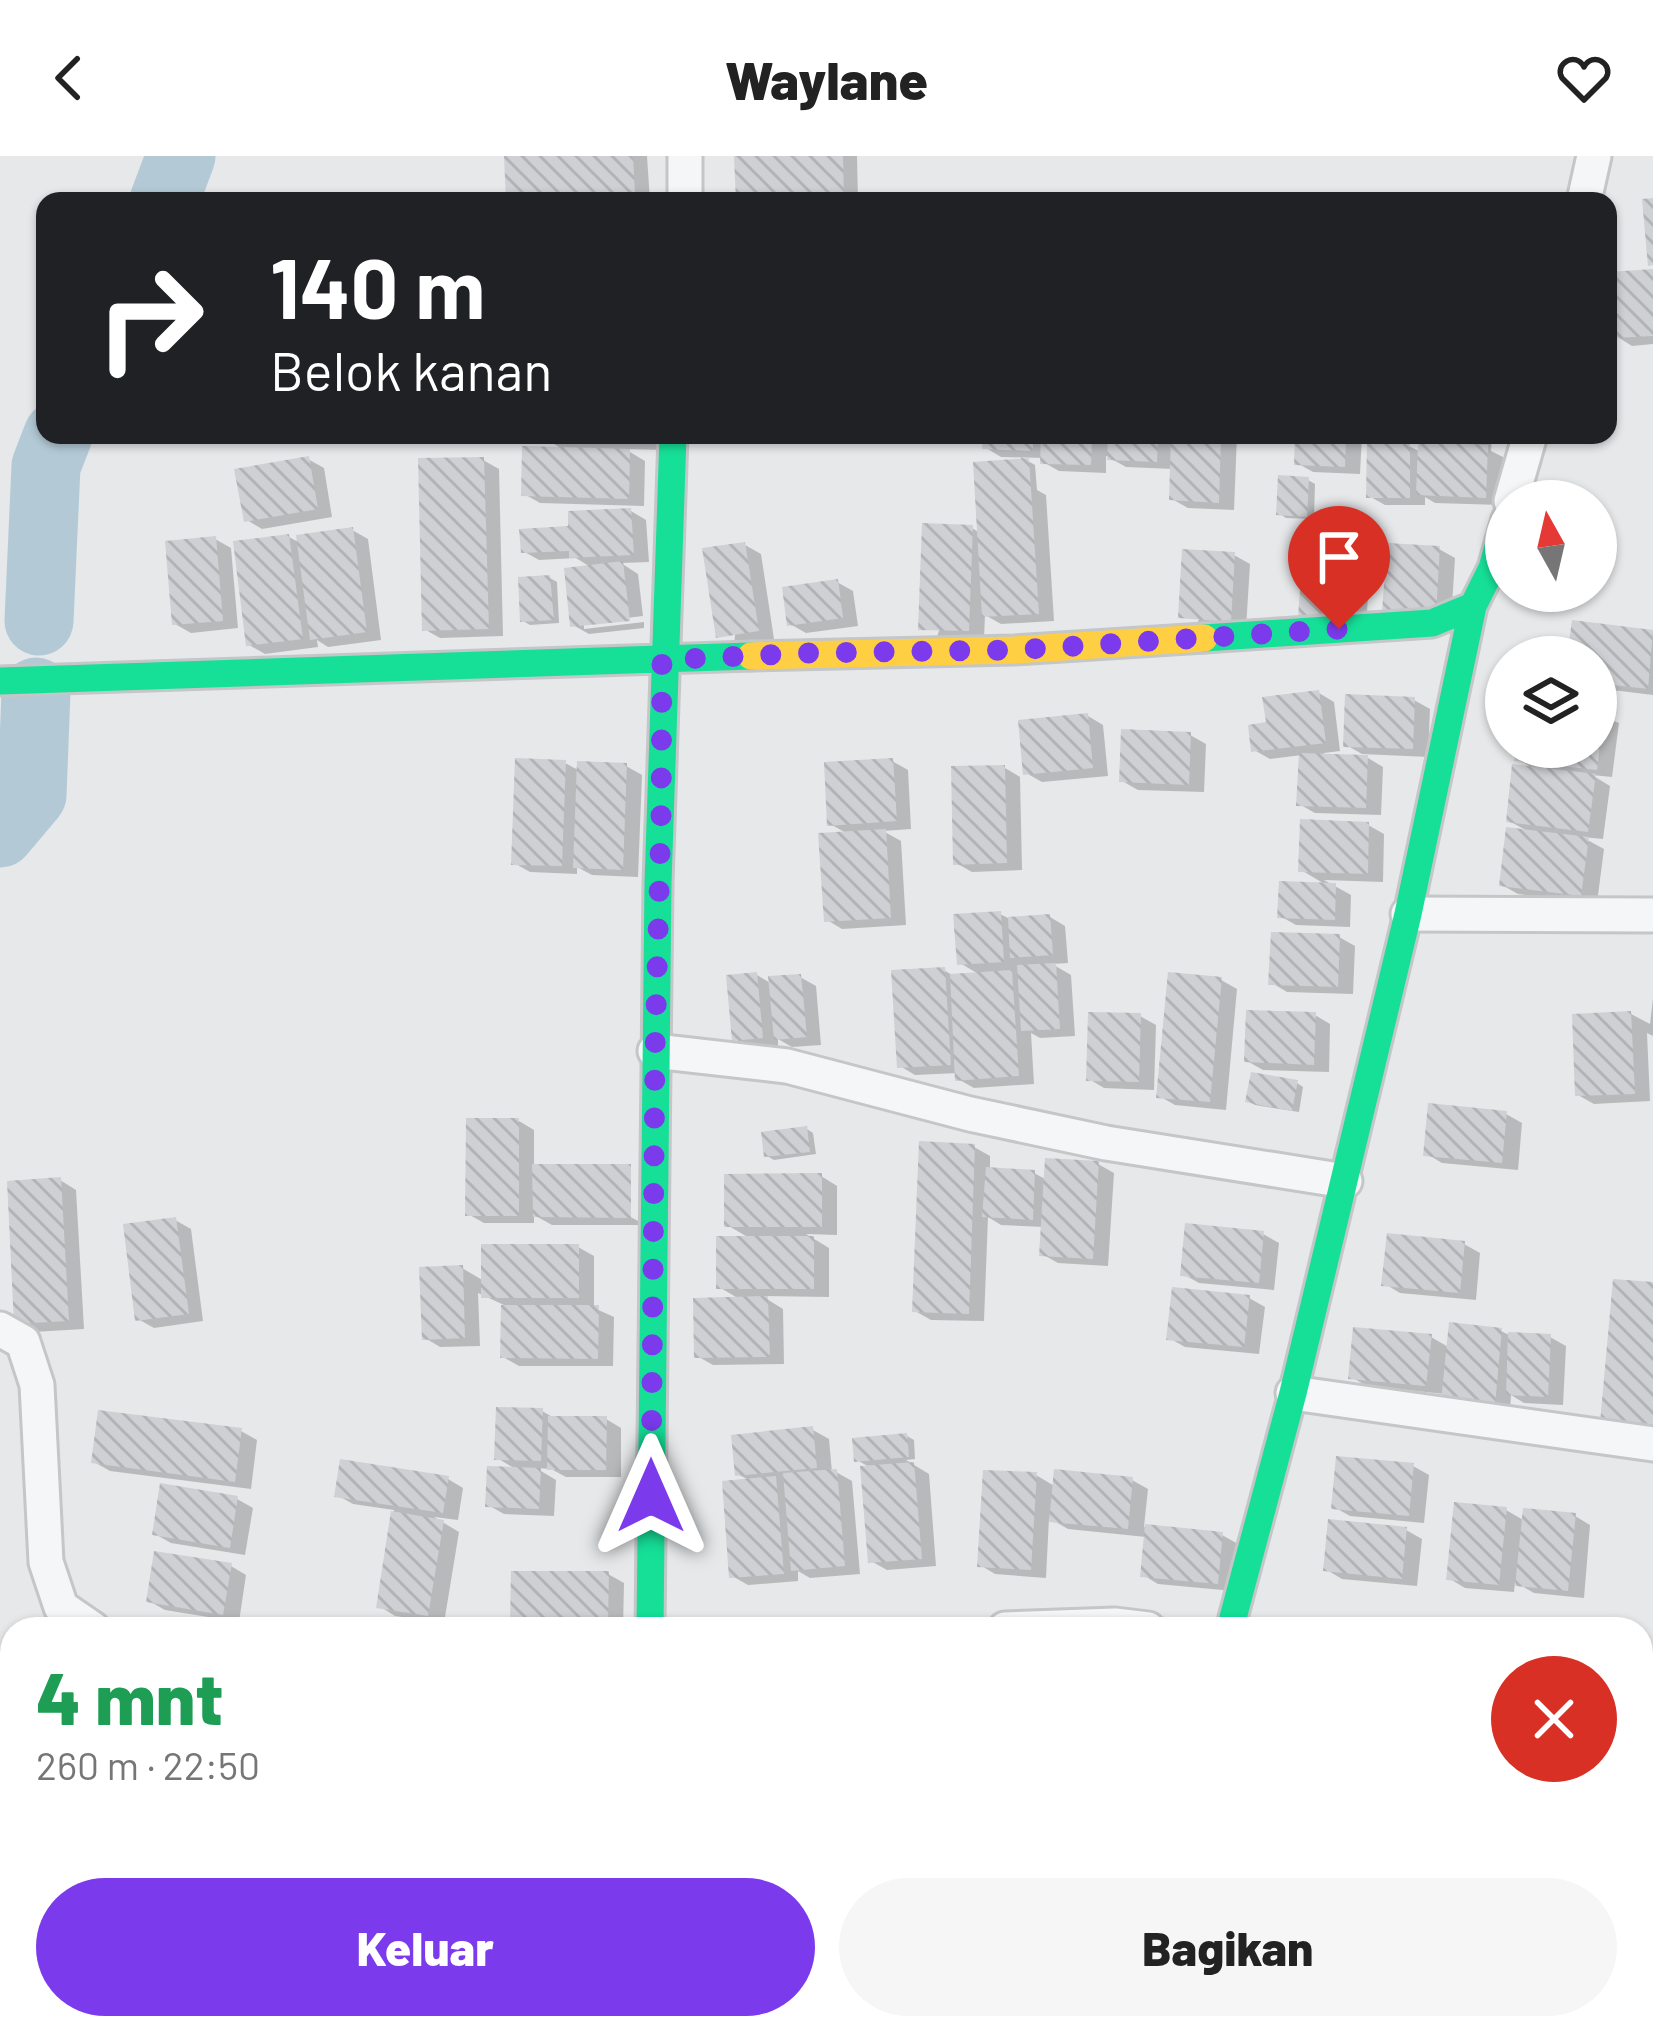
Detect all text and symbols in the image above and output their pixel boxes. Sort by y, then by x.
icon: back [36,45,102,111]
icon: heart [1551,45,1617,111]
text: Waylane [725,46,928,111]
text: 140 m [270,235,485,336]
icon: right [72,240,228,396]
text: Belok kanan [270,337,552,402]
north arrow [1485,480,1617,612]
map controls [1485,480,1617,768]
pin [1288,506,1390,629]
icon: arrive [1306,524,1372,590]
button: layers [1485,636,1617,768]
position arrow [588,1433,714,1559]
text: 4 mnt [36,1653,223,1739]
button: close [1491,1656,1617,1782]
text: 260 m · 22:50 [36,1741,260,1788]
button: Keluar [36,1878,815,2016]
button: Bagikan [839,1878,1617,2016]

